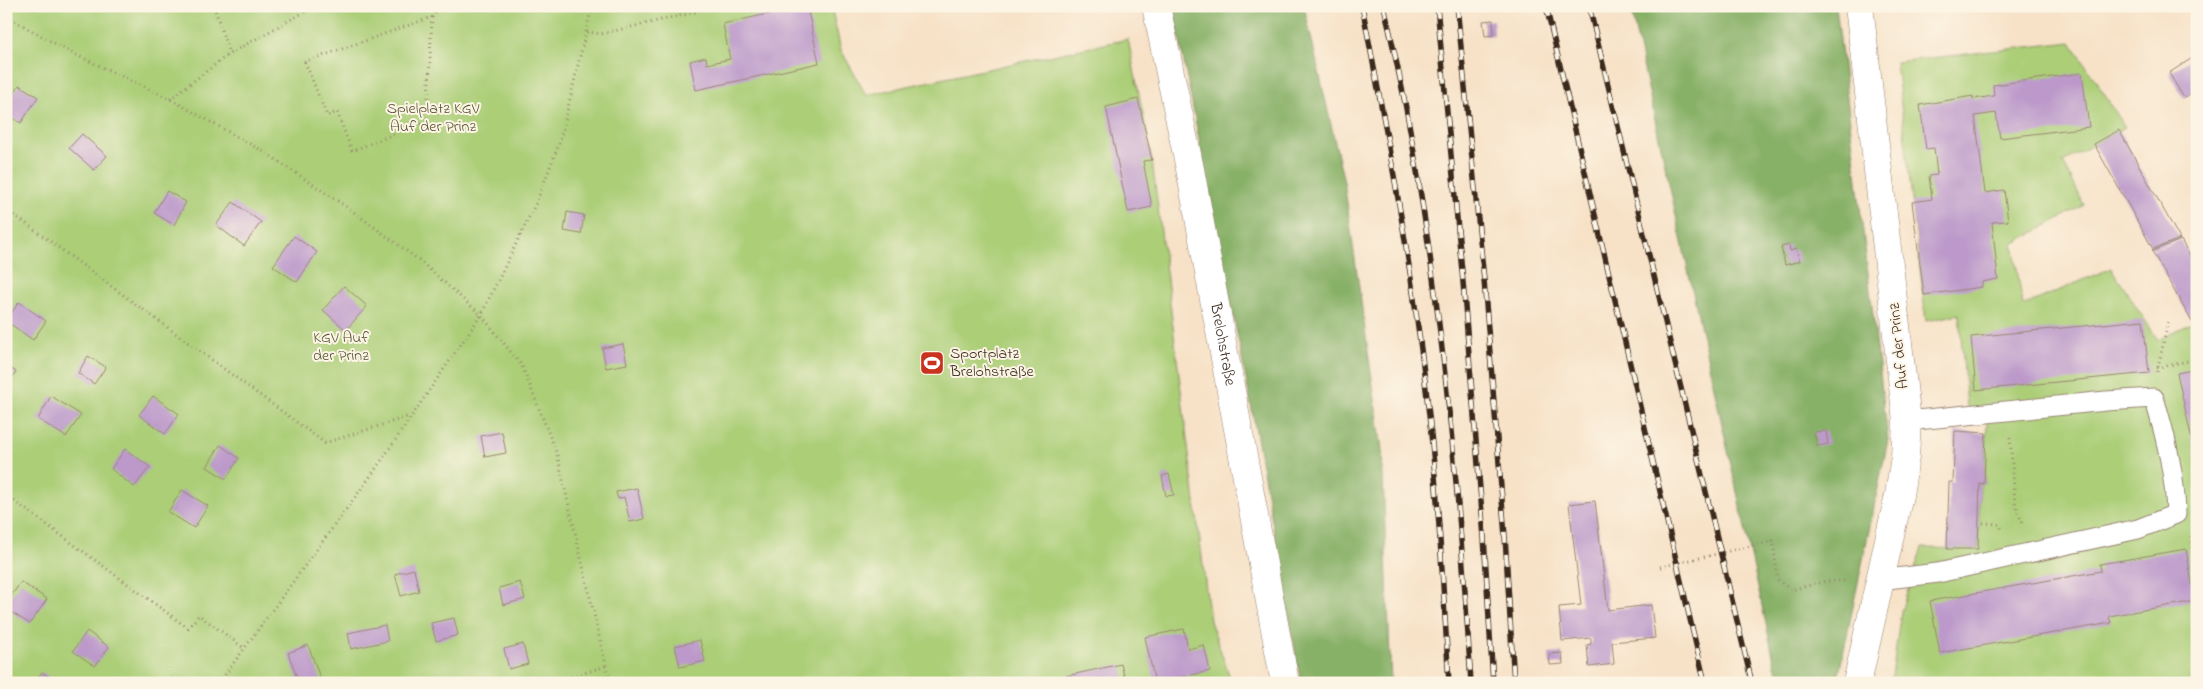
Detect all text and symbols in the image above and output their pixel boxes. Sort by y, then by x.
park label: Spielplatz KGV Auf der Prinz [387,97,480,139]
street label: Brelohstraße [1203,300,1242,389]
street label: Auf der Prinz [1883,302,1915,390]
park label: KGV Auf der Prinz [313,326,369,368]
place label: Sportplatz Brelohstraße [949,342,1035,384]
sports icon: Sportplatz Brelohstraße [919,350,945,376]

